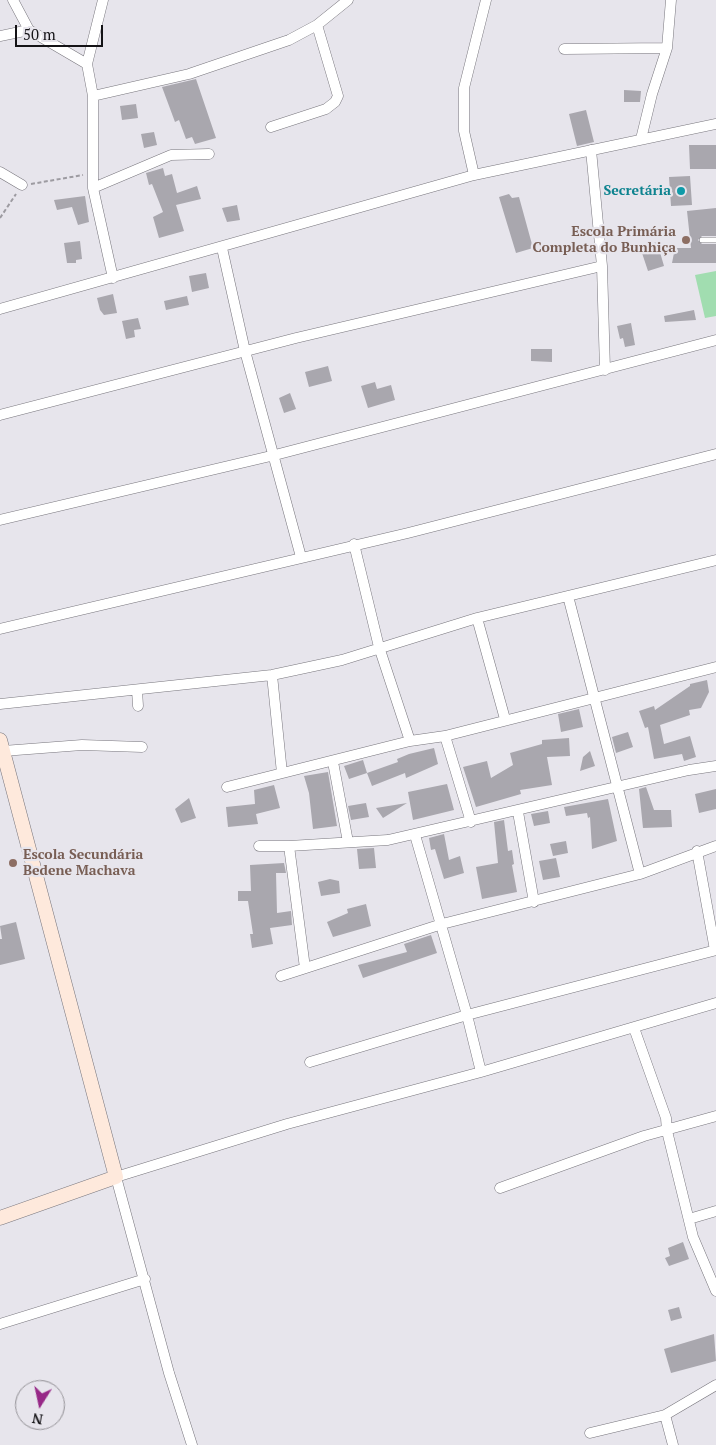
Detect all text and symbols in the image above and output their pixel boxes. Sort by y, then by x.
scale bar [18,15,105,47]
text: 50 m [23,24,56,44]
place label: Secretária [603,183,671,199]
marker: Secretária [675,185,687,197]
place label: Escola Primária Completa do Bunhiça [533,224,676,256]
marker: Escola Primária Completa do Bunhiça [680,234,692,246]
place label: Escola Secundária Bedene Machava [23,847,143,880]
marker: Escola Secundária Bedene Machava [7,857,19,869]
north arrow [15,1380,65,1430]
text: N [31,1409,44,1430]

